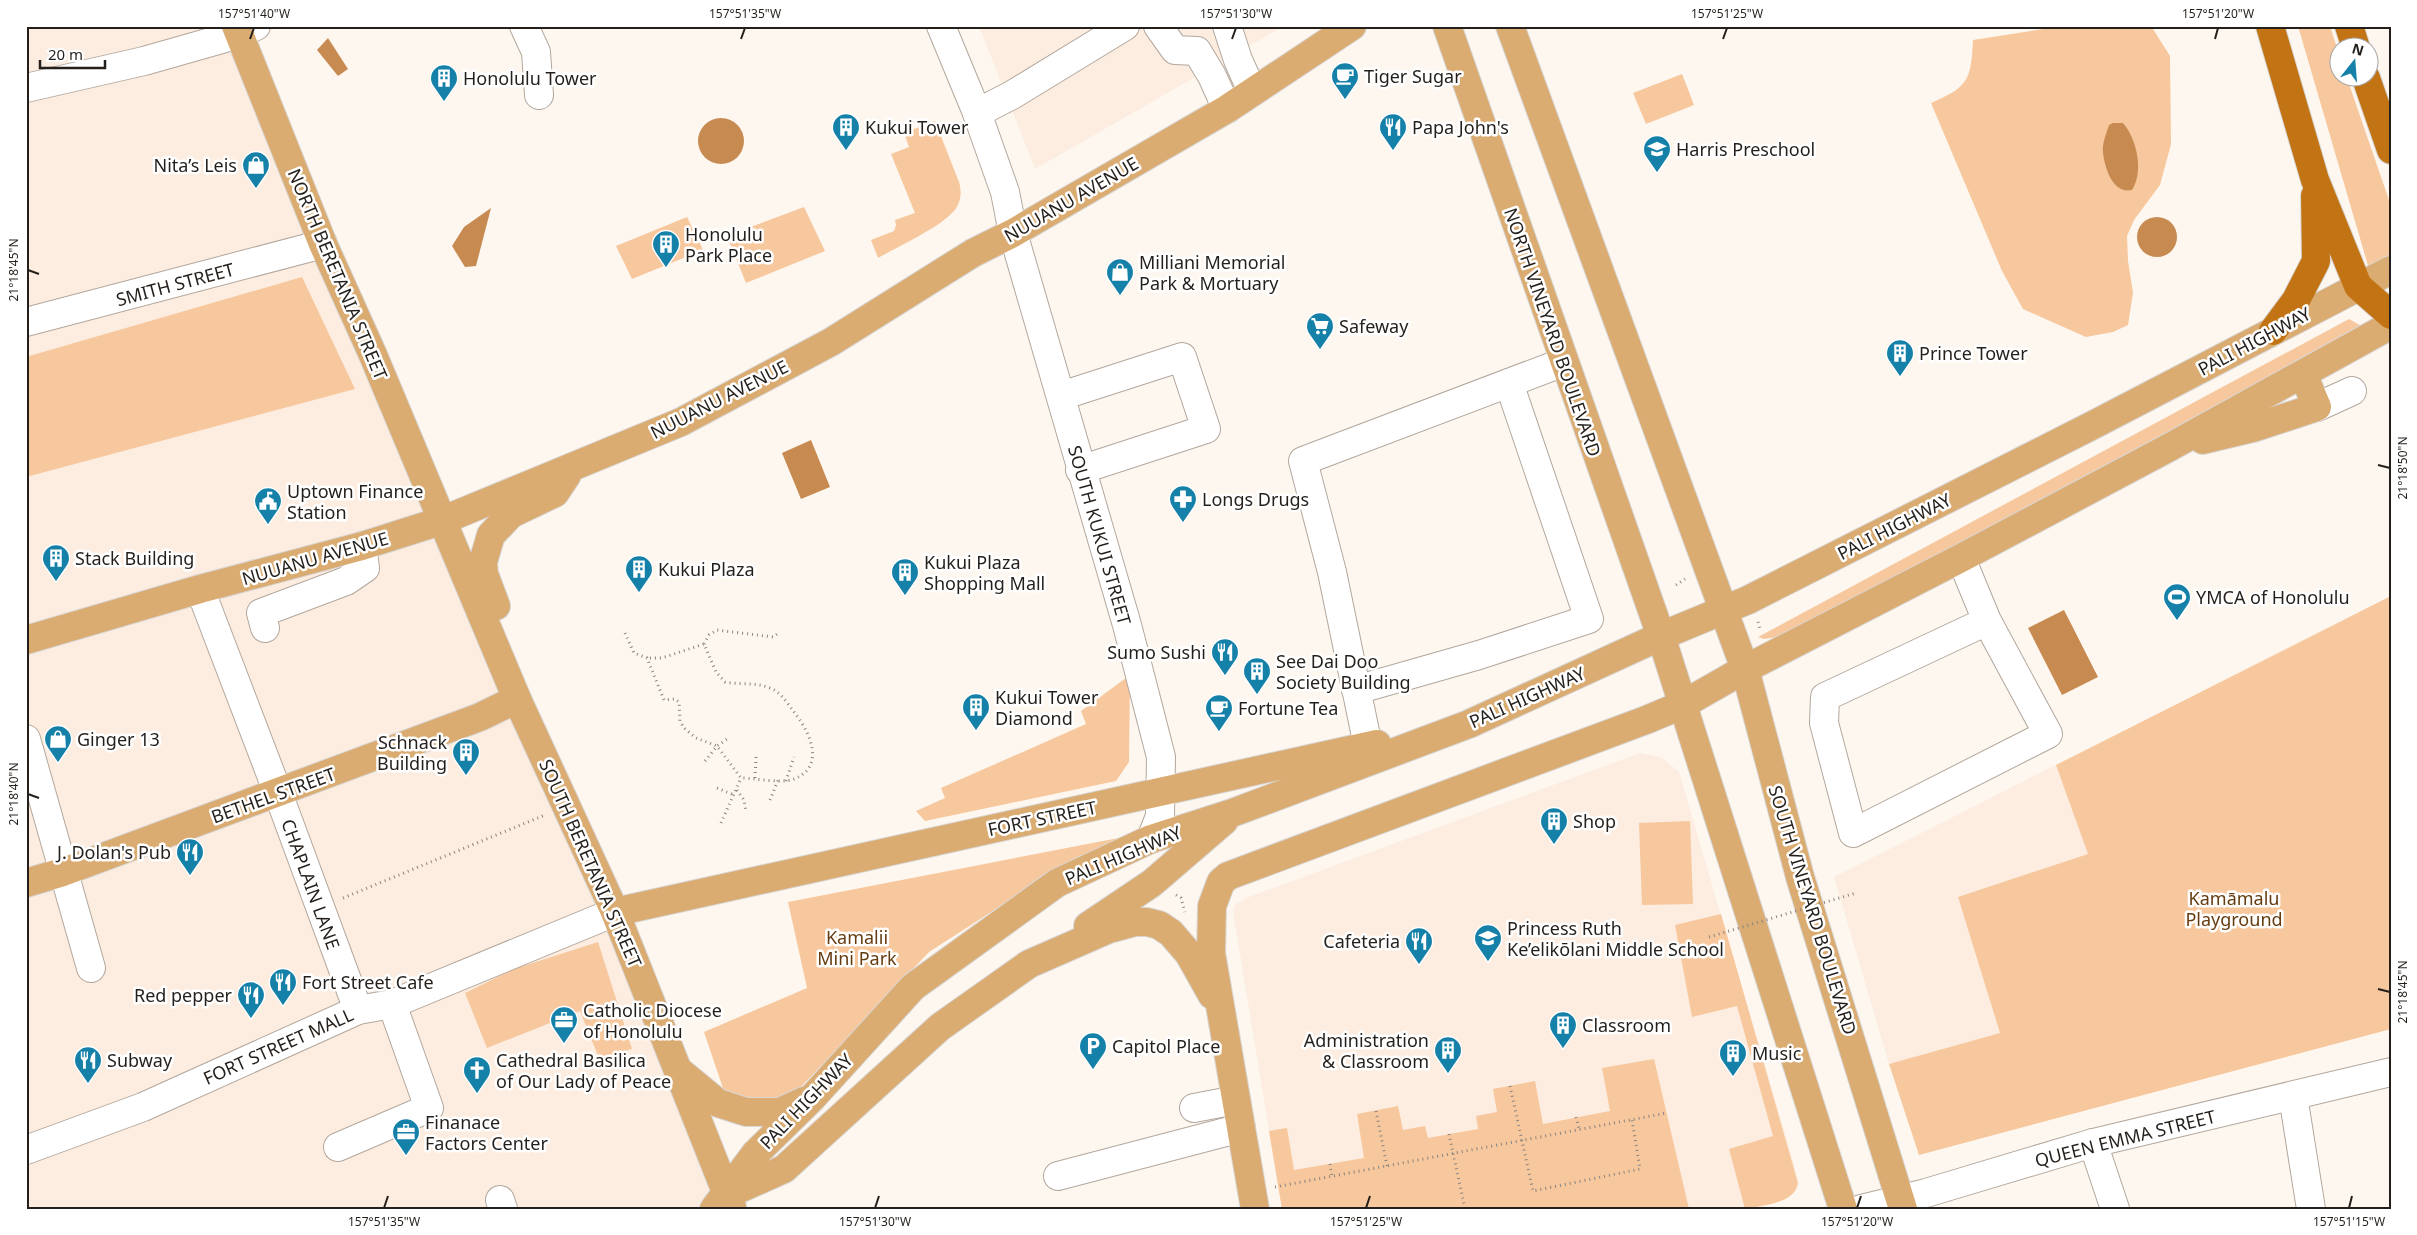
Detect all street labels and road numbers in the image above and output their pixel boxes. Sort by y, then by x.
street label: NUUANU AVENUE [999,151,1143,247]
street label: NORTH BERETANIA STREET [283,165,393,383]
street label: NORTH VINEYARD BOULEVARD [1499,204,1607,460]
street label: SMITH STREET [113,257,237,311]
street label: PALI HIGHWAY [2194,301,2315,381]
street label: NUUANU AVENUE [646,354,792,444]
street label: SOUTH KUKUI STREET [1063,442,1137,628]
street label: PALI HIGHWAY [1833,487,1956,565]
street label: NUUANU AVENUE [239,526,391,590]
street label: PALI HIGHWAY [1465,660,1589,733]
street label: SOUTH BERETANIA STREET [534,755,648,971]
street label: BETHEL STREET [208,761,338,829]
street label: SOUTH VINEYARD BOULEVARD [1764,782,1862,1038]
street label: FORT STREET [986,795,1098,841]
street label: CHAPLAIN LANE [276,815,346,953]
street label: PALI HIGHWAY [1061,819,1186,890]
street label: FORT STREET MALL [199,1002,357,1090]
street label: PALI HIGHWAY [754,1047,858,1154]
street label: QUEEN EMMA STREET [2032,1104,2218,1172]

